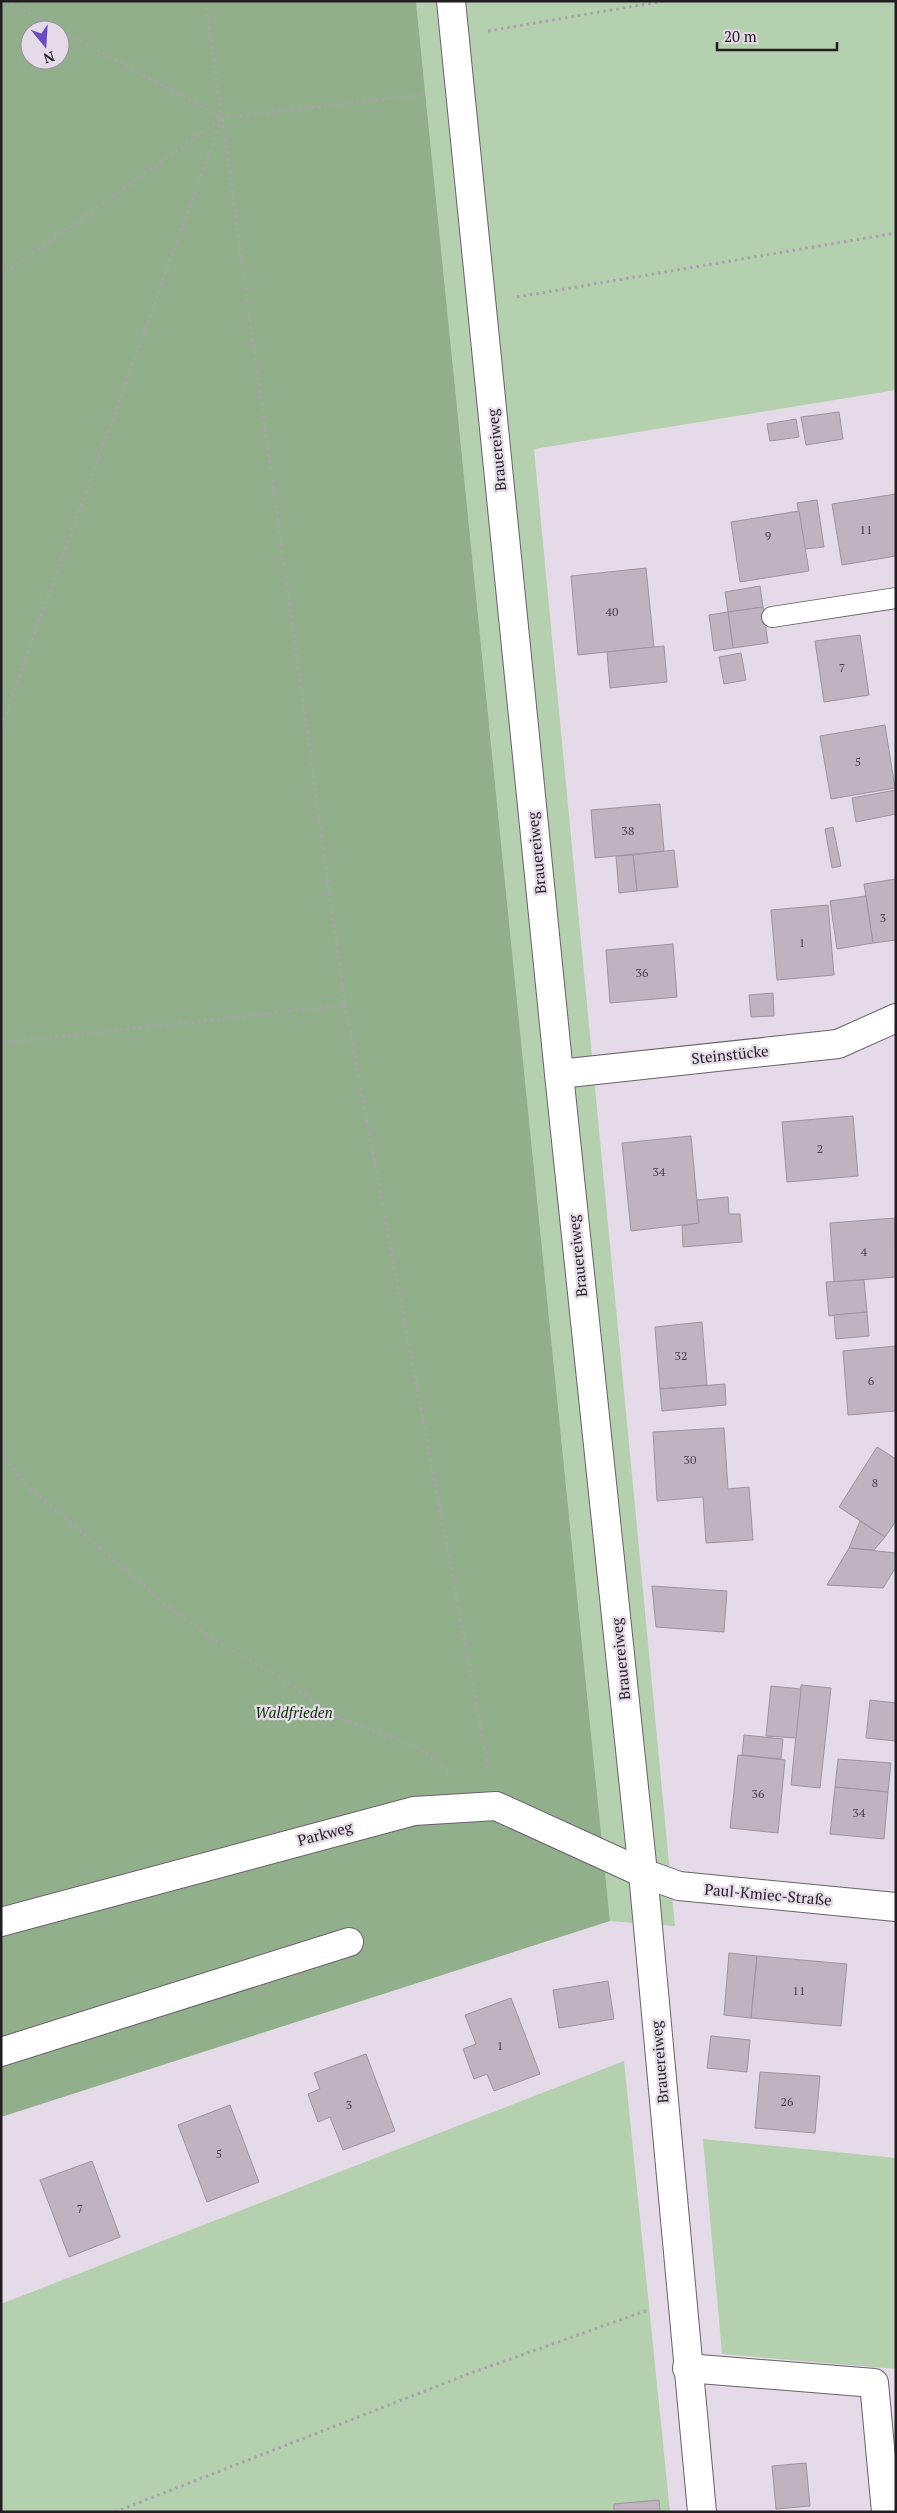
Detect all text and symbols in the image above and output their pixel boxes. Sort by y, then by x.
north arrow [20,20,70,70]
scale bar [717,20,837,52]
text: 20 m [724,26,757,46]
text: N [41,47,57,69]
street label: Brauereiweg [482,407,510,492]
house number: 11 [860,522,872,537]
house number: 9 [765,528,771,543]
house number: 40 [606,604,618,619]
house number: 7 [839,660,845,675]
house number: 5 [855,754,861,769]
street label: Brauereiweg [522,810,550,895]
house number: 38 [622,823,634,838]
house number: 3 [880,910,886,925]
house number: 1 [799,935,805,950]
house number: 36 [636,965,649,980]
street label: Steinstücke [690,1040,769,1068]
house number: 2 [817,1141,823,1156]
house number: 34 [653,1164,666,1179]
street label: Brauereiweg [563,1213,591,1298]
house number: 4 [861,1244,868,1259]
house number: 32 [675,1348,687,1363]
house number: 6 [868,1373,875,1388]
house number: 30 [684,1452,696,1467]
house number: 8 [872,1475,878,1490]
street label: Brauereiweg [606,1616,634,1701]
park label: Waldfrieden [255,1702,333,1722]
house number: 36 [752,1786,765,1801]
house number: 34 [853,1805,866,1820]
street label: Parkweg [295,1816,356,1850]
street label: Paul-Kmiec-Straße [704,1878,833,1910]
house number: 11 [793,1983,805,1998]
street label: Brauereiweg [645,2019,673,2104]
house number: 1 [497,2038,503,2053]
house number: 26 [781,2094,794,2109]
house number: 3 [346,2097,352,2112]
house number: 5 [216,2146,222,2161]
house number: 7 [77,2201,83,2216]

